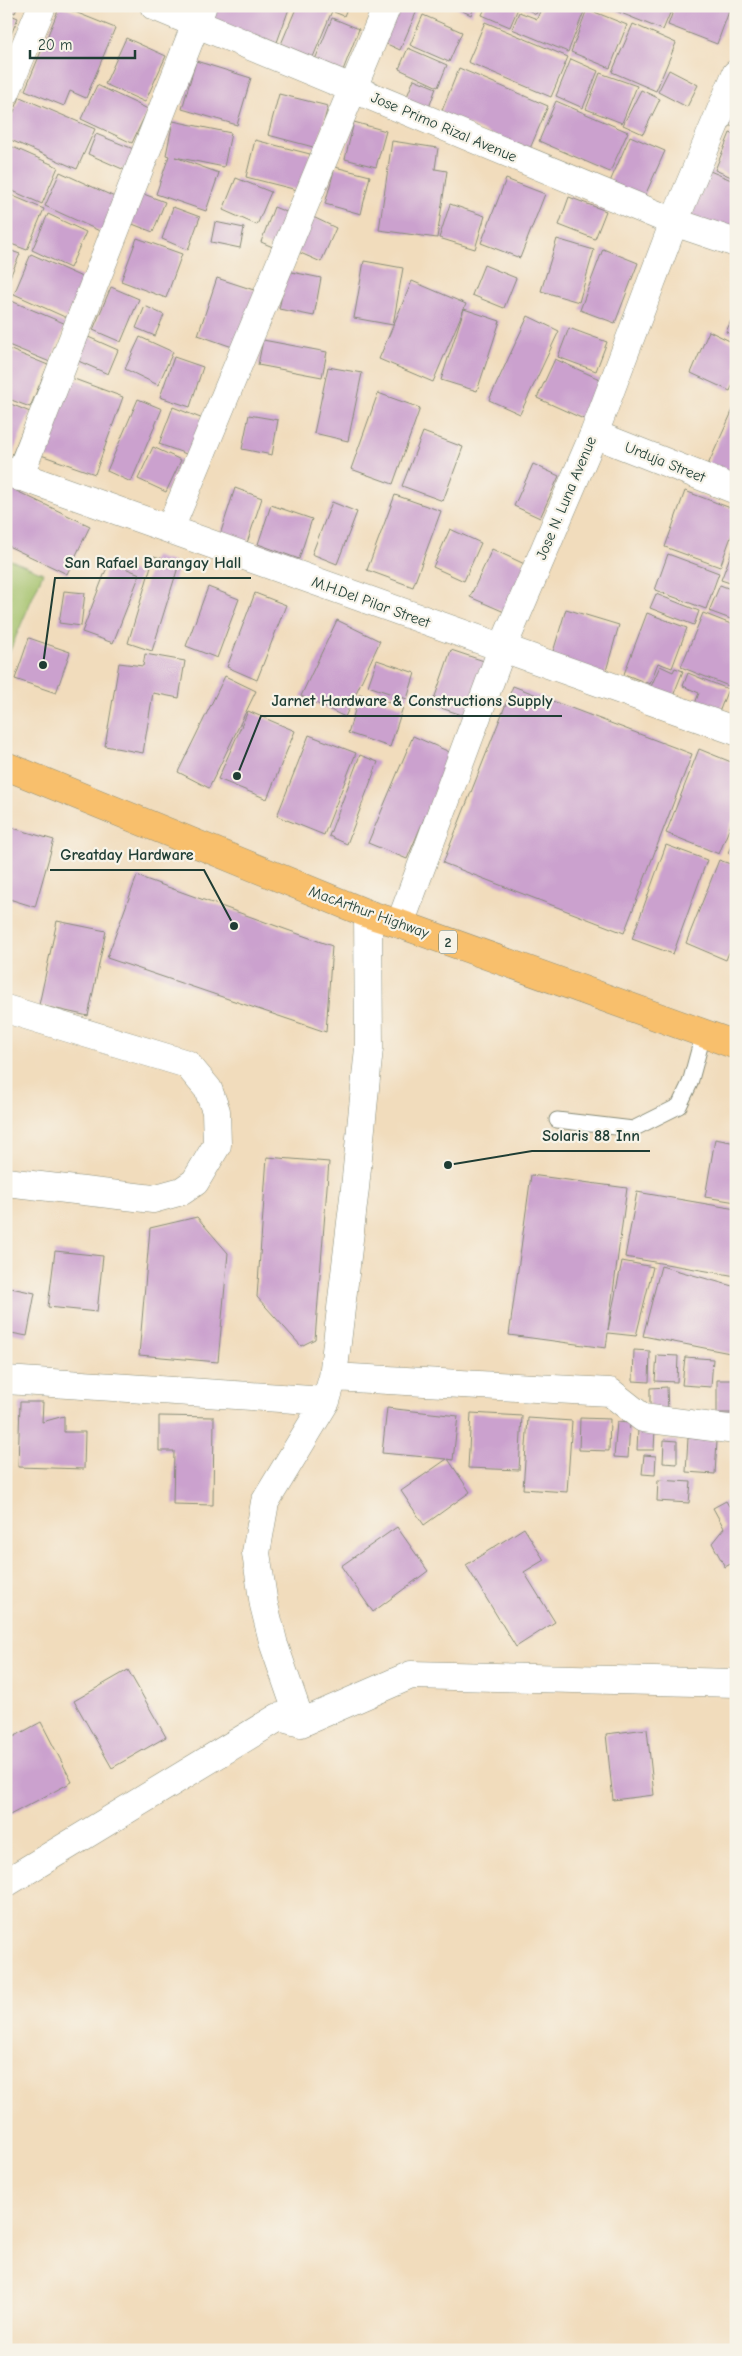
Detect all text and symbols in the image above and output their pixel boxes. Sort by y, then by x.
scale bar [30,28,135,60]
text: 20 m [38,36,72,54]
street label: Jose Primo Rizal Avenue [368,88,520,166]
street label: Jose N. Luna Avenue [532,433,600,562]
street label: Urduja Street [622,438,709,487]
callout: San Rafael Barangay Hall [55,547,251,578]
text: San Rafael Barangay Hall [65,554,241,572]
street label: M.H.Del Pilar Street [309,572,433,632]
callout: Jarnet Hardware & Constructions Supply [261,685,562,716]
text: Jarnet Hardware & Constructions Supply [271,692,553,710]
callout: Greatday Hardware [50,839,204,870]
text: Greatday Hardware [60,846,194,864]
street label: MacArthur Highway [306,882,432,942]
road number: 2 [439,930,457,954]
callout: Solaris 88 Inn [532,1120,650,1151]
text: Solaris 88 Inn [542,1127,640,1145]

